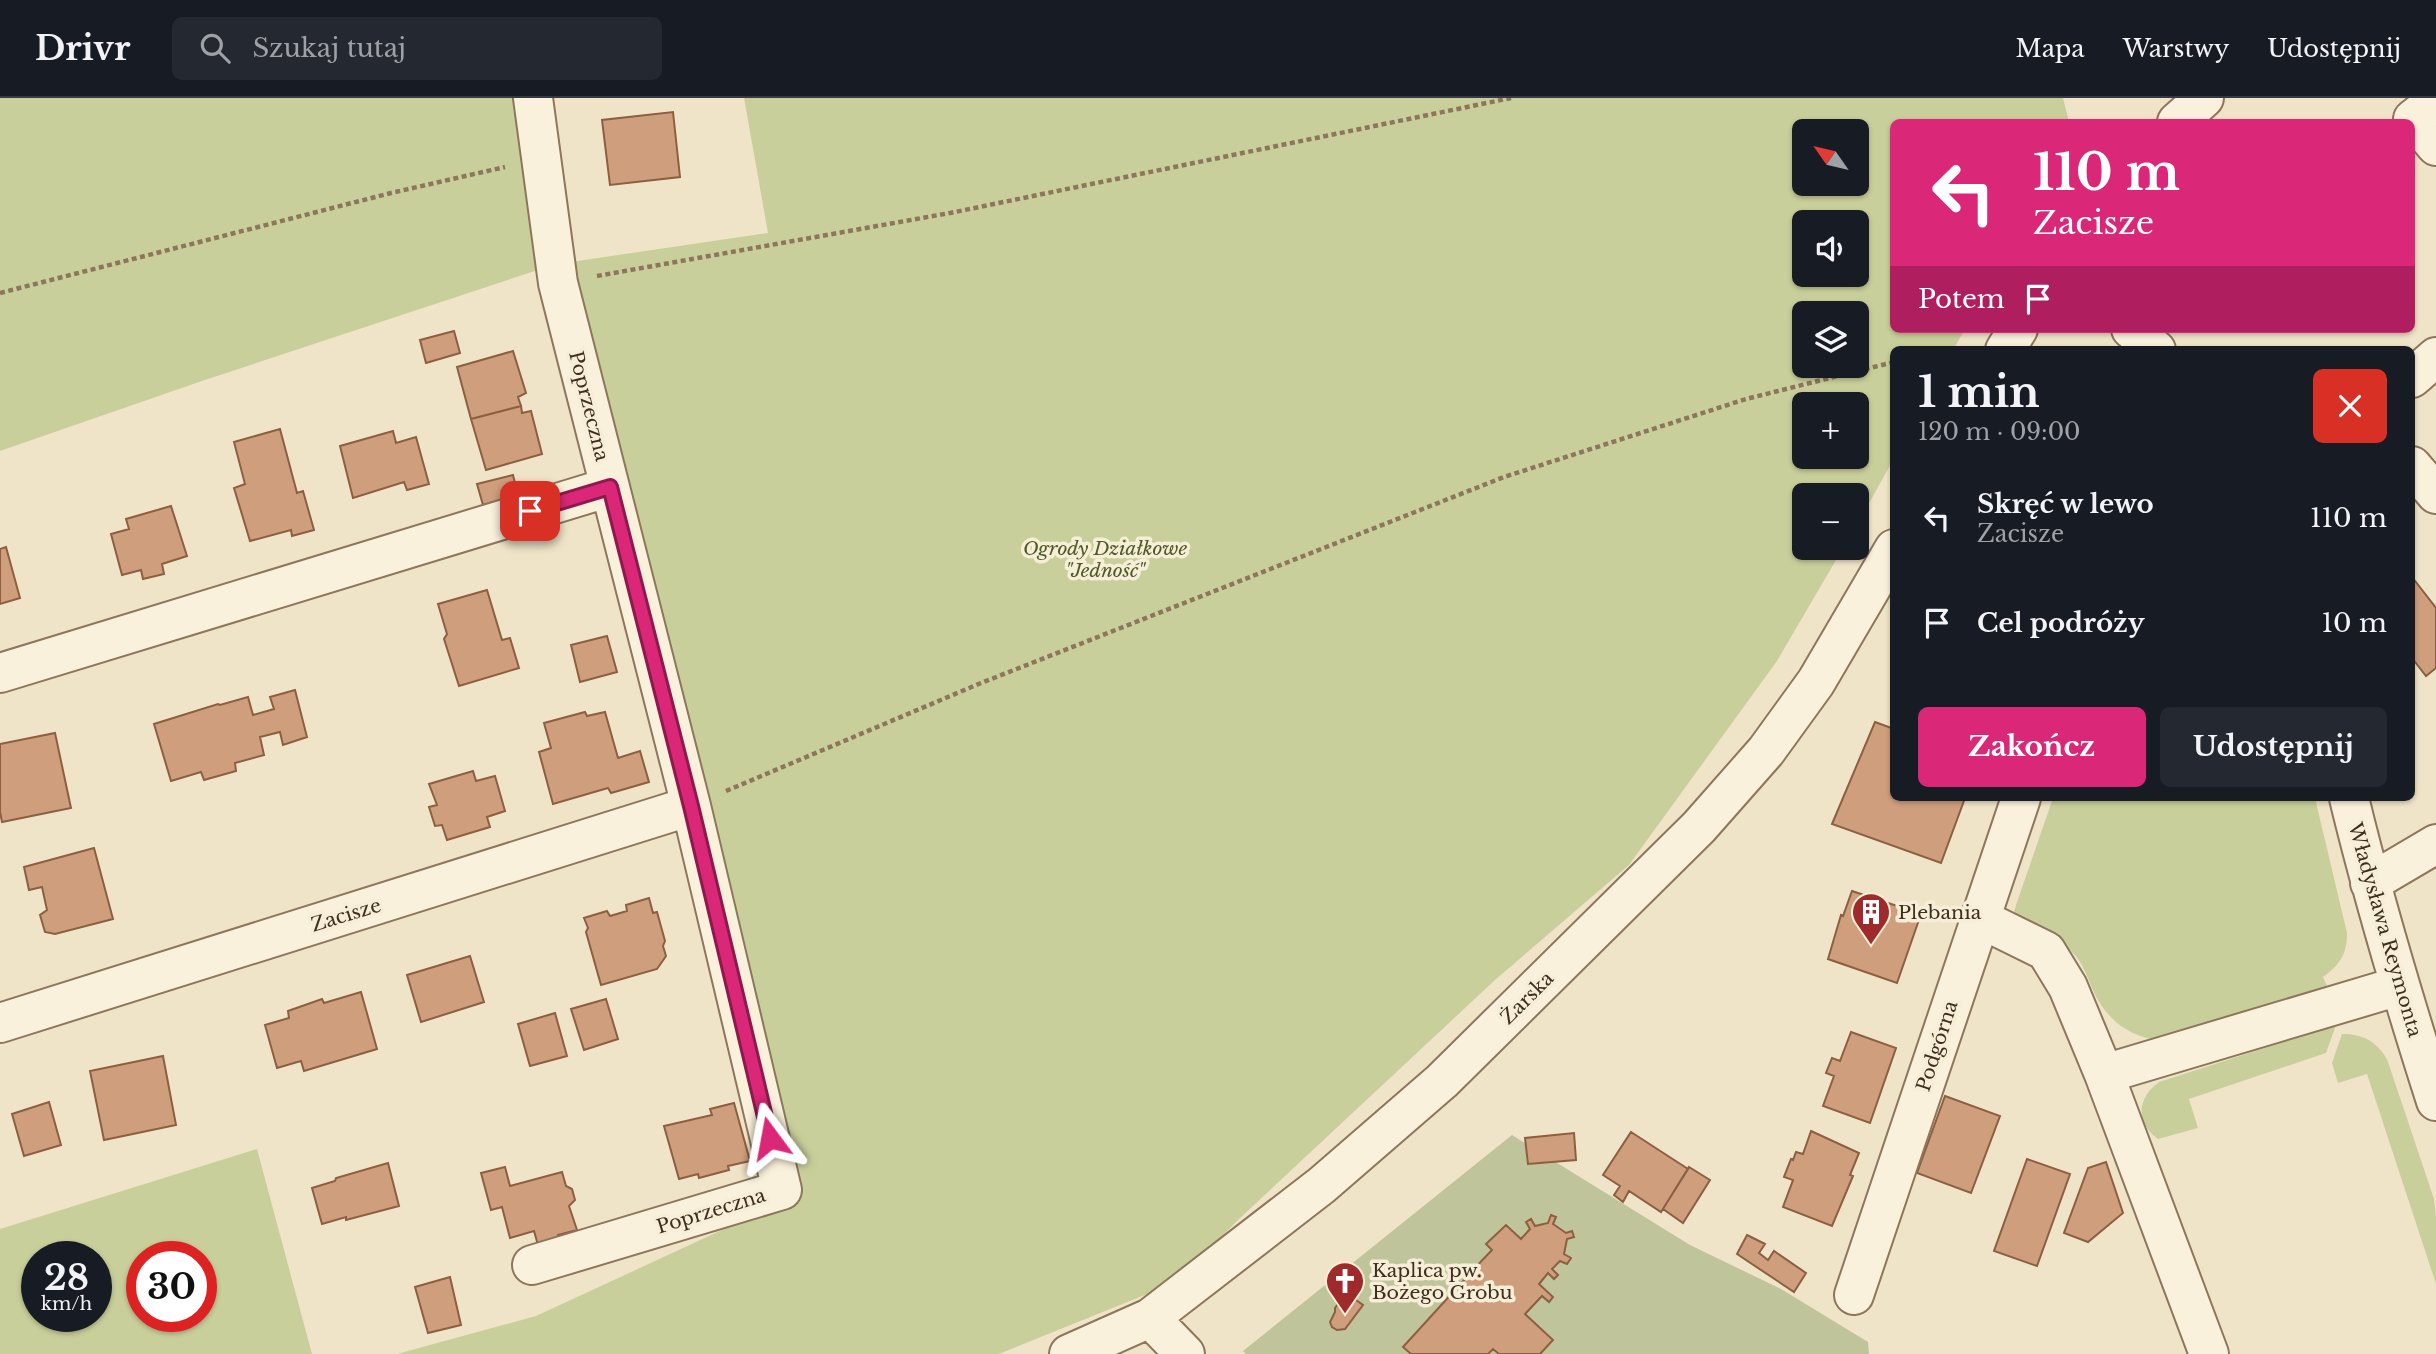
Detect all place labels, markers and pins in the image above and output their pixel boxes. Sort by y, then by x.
pin [500,481,560,541]
building icon: Plebania [1850,891,1892,946]
place label: Plebania [1898,901,1982,924]
place label: Kaplica pw. Bożego Grobu [1372,1259,1513,1304]
church icon: Kaplica pw. Bożego Grobu [1324,1260,1366,1315]

